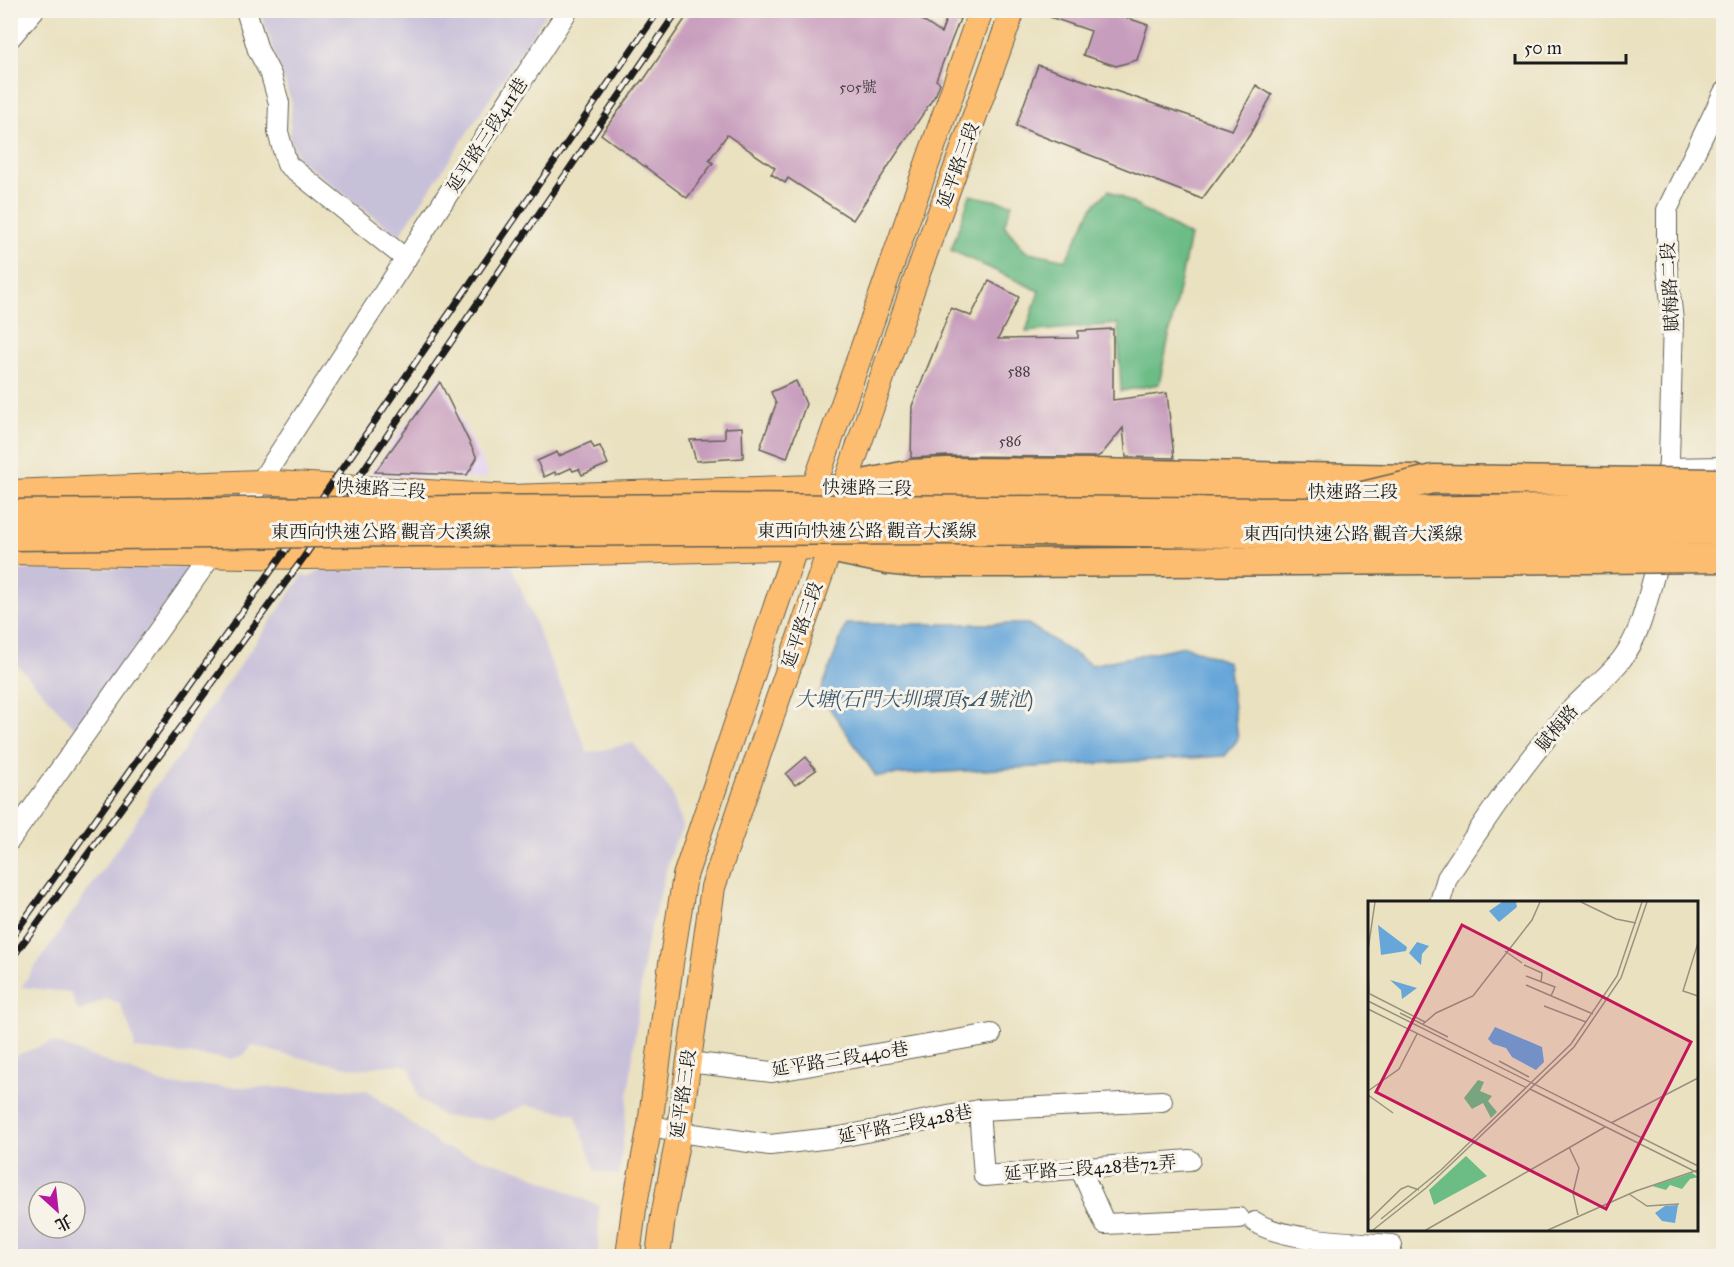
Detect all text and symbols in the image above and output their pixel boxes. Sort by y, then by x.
scale bar [1515,27,1626,65]
text: 50 m [1524,37,1562,59]
street label: 延平路三段411巷 [442,74,532,196]
house number: 505號 [839,78,877,96]
street label: 延平路三段 [932,119,984,211]
street label: 賦梅路二段 [1657,241,1683,333]
house number: 588 [1008,362,1030,380]
house number: 586 [999,432,1023,450]
street label: 快速路三段 [335,475,427,503]
street label: 快速路三段 [822,476,912,500]
street label: 快速路三段 [1308,481,1398,503]
street label: 東西向快速公路 觀音大溪線 [757,520,977,542]
street label: 東西向快速公路 觀音大溪線 [271,521,491,543]
street label: 東西向快速公路 觀音大溪線 [1243,523,1463,545]
street label: 延平路三段 [777,579,827,671]
water label: 大塘(石門大圳環頂5A號池) [795,687,1033,712]
street label: 賦梅路 [1531,700,1583,756]
inset map [1368,901,1698,1231]
street label: 延平路三段440巷 [770,1037,910,1081]
street label: 延平路三段 [666,1048,700,1140]
street label: 延平路三段428巷 [836,1100,974,1148]
street label: 延平路三段428巷72弄 [1003,1151,1177,1185]
north arrow [27,1180,87,1240]
text: 北 [52,1211,75,1235]

